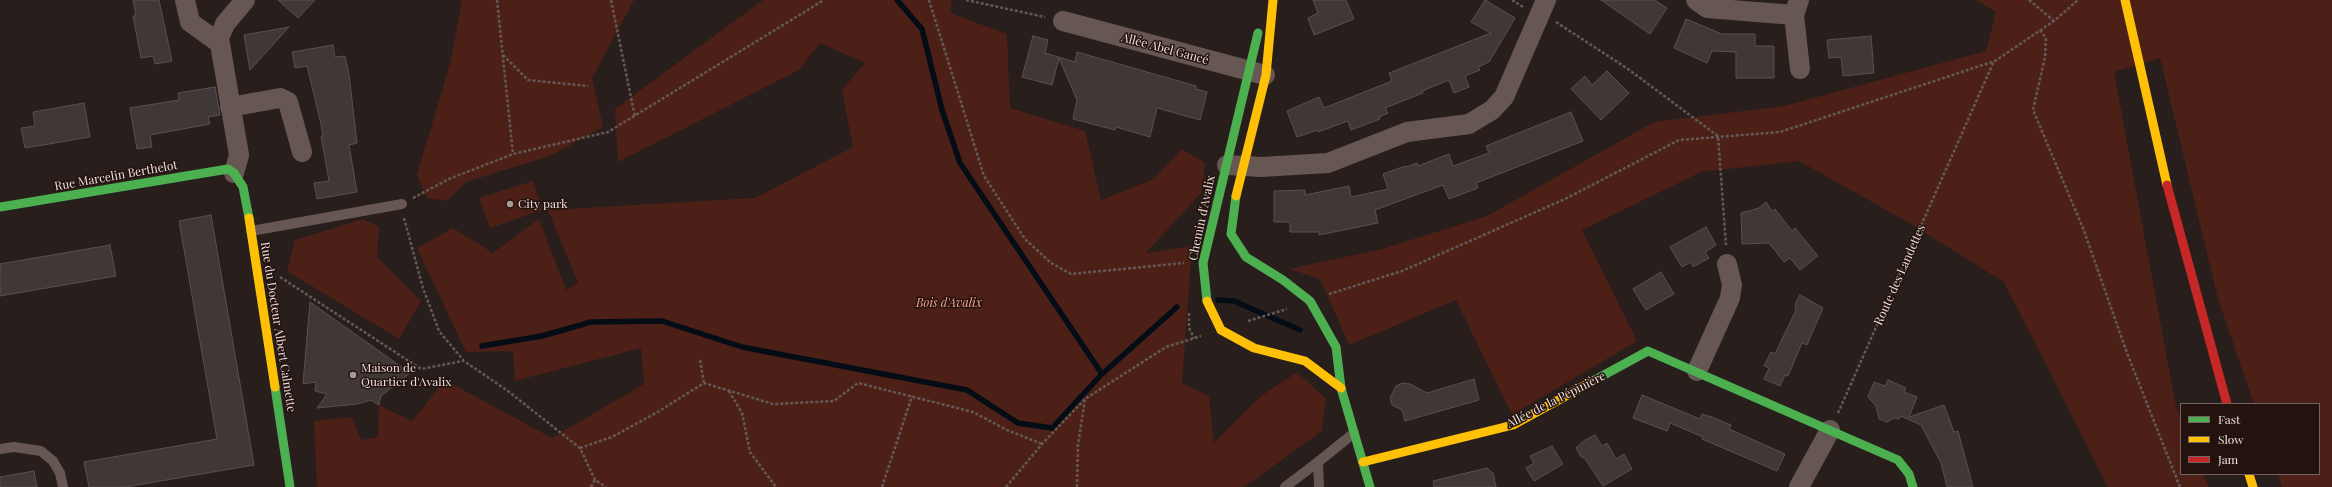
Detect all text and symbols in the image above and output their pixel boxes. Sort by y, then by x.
street label: Allée Abel Gancé [1120,30,1210,68]
street label: Rue Marcelin Berthelot [53,158,179,194]
street label: Chemin d'Avalix [1186,174,1218,262]
place label: City park [518,197,568,211]
marker: City park [505,199,515,209]
street label: Route des Landettes [1871,222,1929,328]
street label: Rue du Docteur Albert Calmette [257,241,299,413]
park label: Bois d'Avalix [916,296,982,310]
place label: Maison de Quartier d'Avalix [361,361,451,389]
street label: Allée de la Pépinière [1504,369,1608,431]
marker: Maison de Quartier d'Avalix [348,370,358,380]
legend [2180,403,2320,475]
text: Fast [2218,411,2240,427]
text: Slow [2218,431,2244,447]
text: Jam [2218,451,2238,467]

